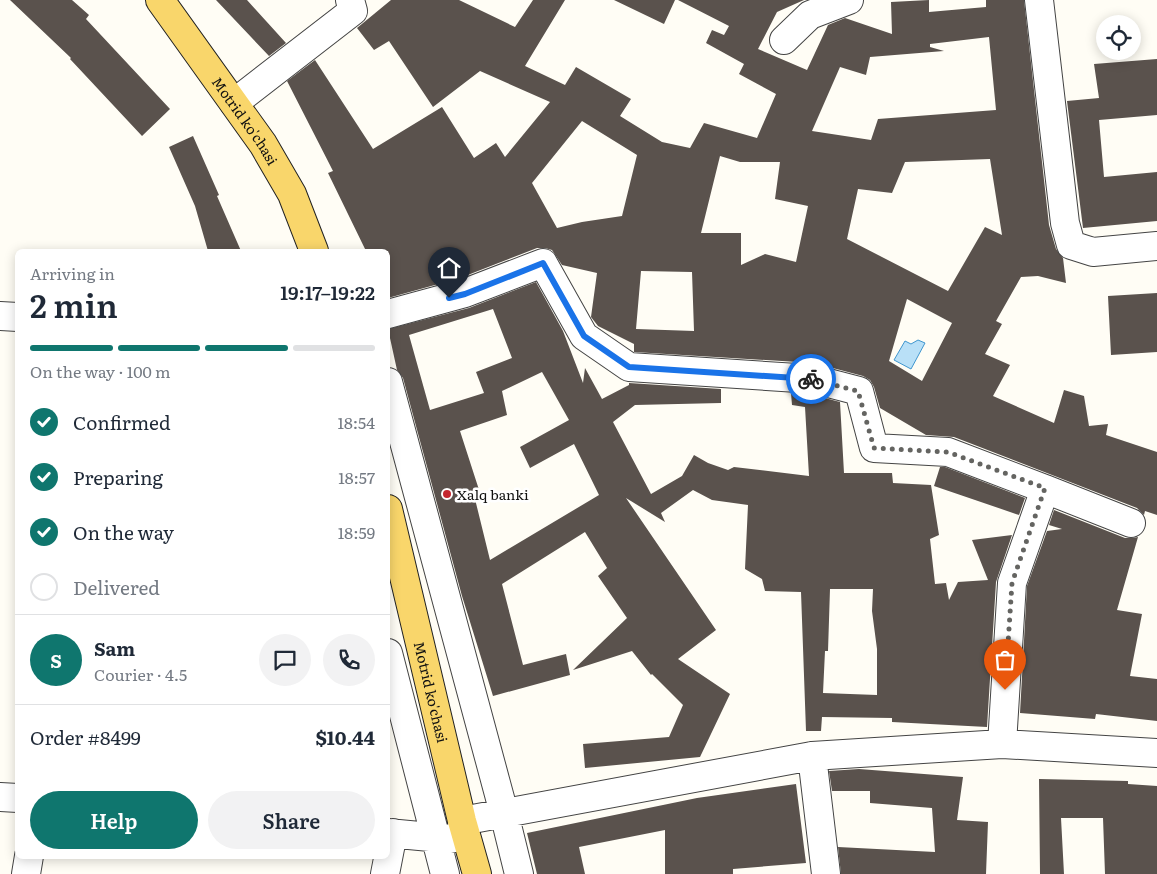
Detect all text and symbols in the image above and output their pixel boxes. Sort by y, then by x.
map controls [1096,15,1141,60]
button: locate [1096,15,1141,60]
street label: Motrid ko'chasi [208,72,283,169]
pin [428,247,470,298]
icon: home [435,254,463,282]
text: Arriving in [30,261,115,285]
text: 19:17–19:22 [280,278,375,306]
text: 2 min [30,280,118,328]
courier [786,354,836,404]
text: On the way · 100 m [30,359,170,383]
icon: bike [797,365,825,393]
icon: check [30,408,58,436]
text: Confirmed [73,408,171,436]
text: 18:54 [337,410,375,434]
icon: check [30,463,58,491]
text: Preparing [73,463,163,491]
text: 18:57 [338,465,375,489]
place label: Xalq banki [457,484,529,504]
marker: Xalq banki [441,488,453,500]
icon: check [30,518,58,546]
text: On the way [73,518,174,546]
text: 18:59 [338,520,375,544]
text: Delivered [73,573,160,601]
text: Sam [94,634,135,662]
button: chat [259,634,311,686]
button: phone [323,634,375,686]
street label: Motrid ko'chasi [410,639,453,745]
pin [984,639,1026,690]
text: S [50,646,62,674]
icon: bag [991,646,1019,674]
text: Courier · 4.5 [94,662,187,686]
text: Order #8499 [30,723,141,751]
text: $10.44 [316,723,375,751]
button: Help [30,791,198,849]
button: Share [208,791,375,849]

